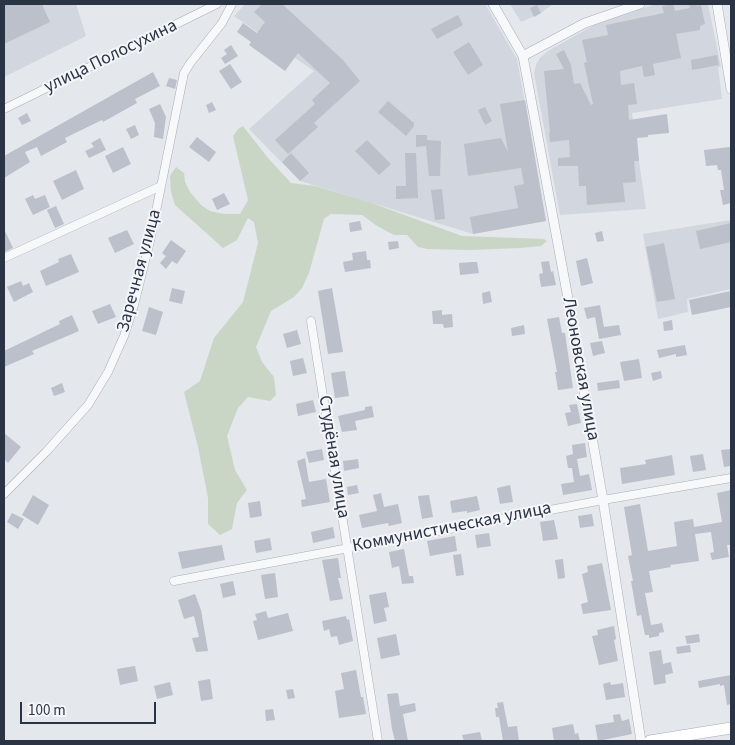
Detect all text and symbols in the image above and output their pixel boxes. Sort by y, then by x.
street label: улица Полосухина [41,15,181,99]
street label: Заречная улица [113,207,167,335]
street label: Леоновская улица [557,296,603,442]
street label: Студёная улица [313,394,353,520]
street label: Коммунистическая улица [351,498,553,558]
scale bar [22,692,159,724]
text: 100 m [28,700,66,721]

